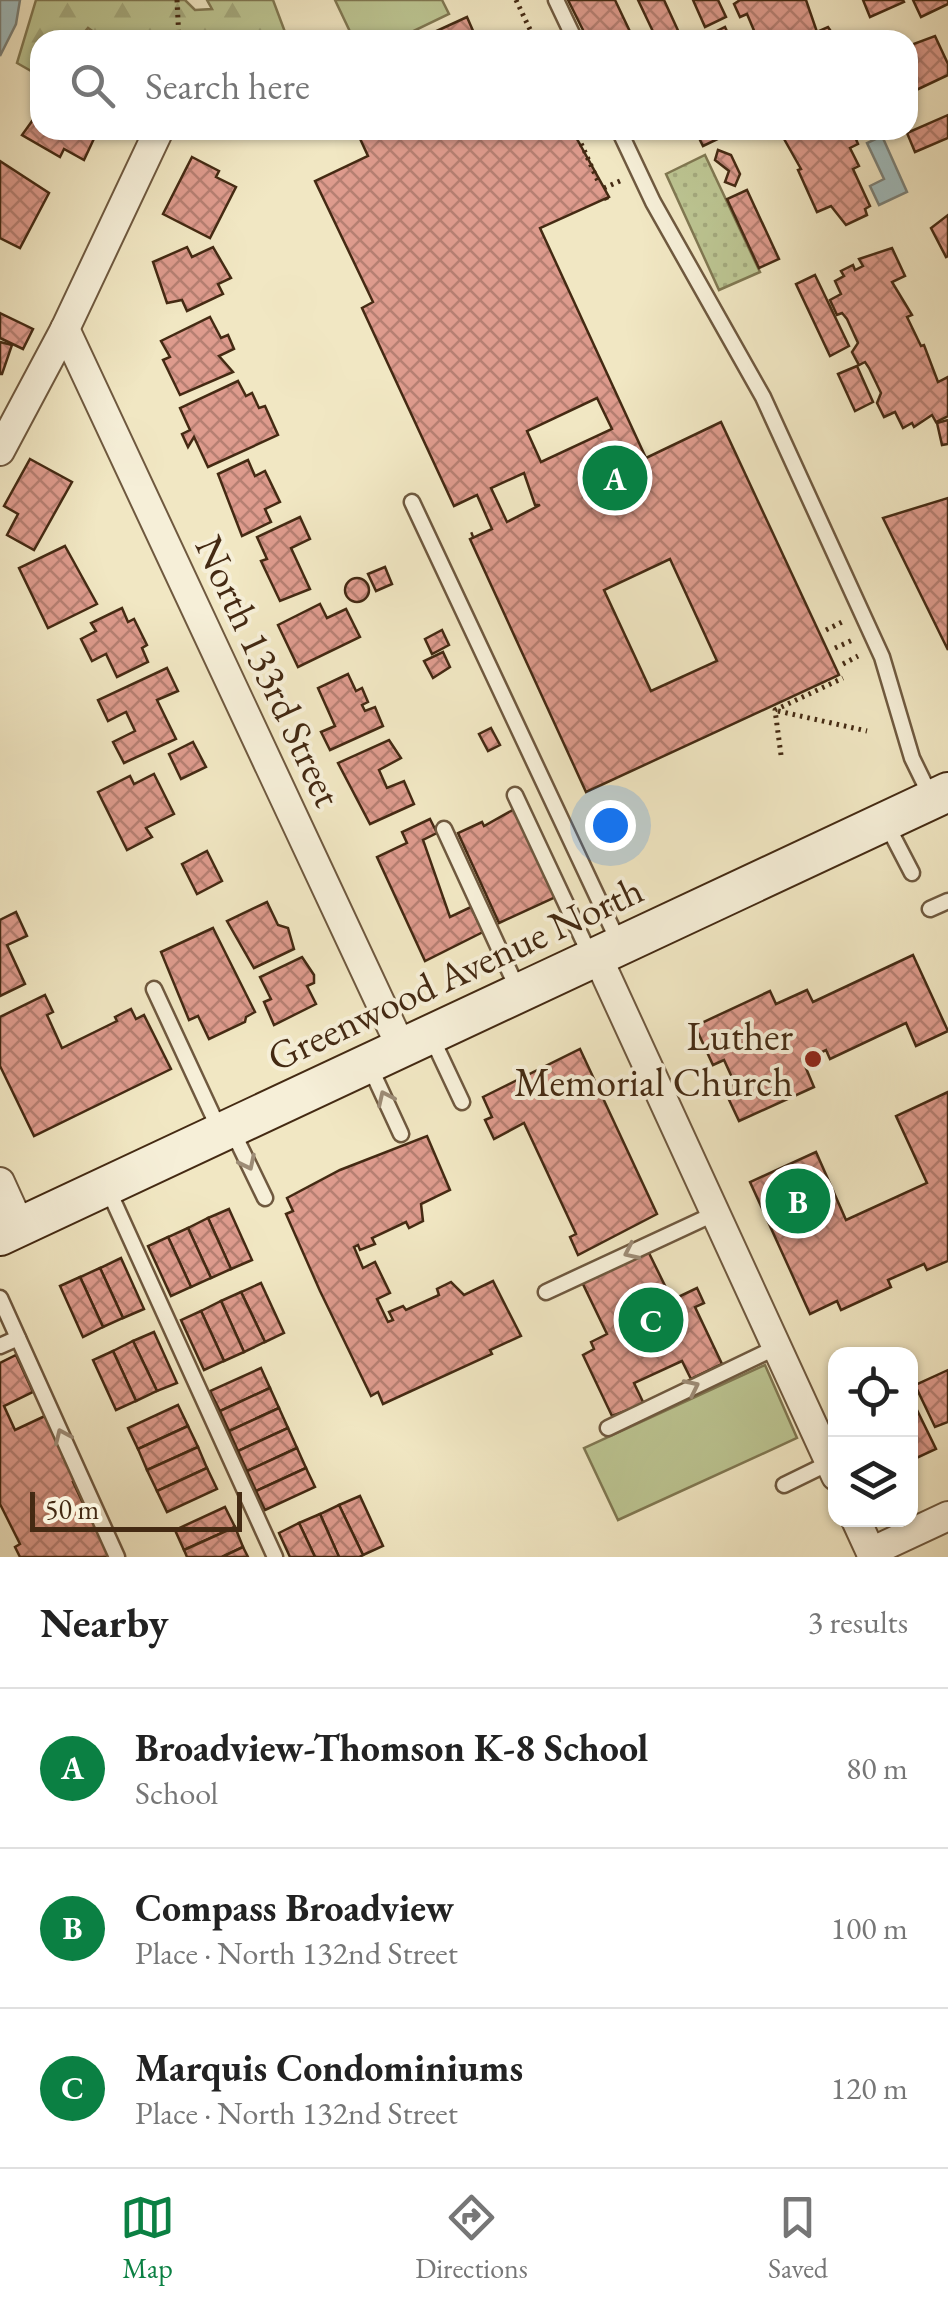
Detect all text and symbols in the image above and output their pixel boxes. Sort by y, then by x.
search box [30,30,918,140]
icon: search [65,58,120,113]
text: Search here [145,61,310,110]
pin: A [582,440,648,516]
street label: North 133rd Street [184,527,355,815]
your location [585,800,636,851]
street label: Greenwood Avenue North [259,863,651,1083]
place label: Luther Memorial Church [514,1010,794,1108]
marker: Luther Memorial Church [802,1048,824,1070]
one-way arrow [377,1090,397,1108]
one-way arrow [235,1152,255,1170]
pin: B [766,1164,830,1238]
one-way arrow [623,1240,641,1260]
pin: C [618,1282,684,1358]
map controls [828,1347,918,1527]
button: locate [828,1347,918,1437]
one-way arrow [682,1380,700,1400]
one-way arrow [55,1428,75,1446]
button: layers [828,1437,918,1527]
scale bar [30,1487,242,1532]
text: 50 m [45,1491,99,1527]
text: Nearby [40,1595,169,1650]
text: 3 results [808,1601,908,1643]
text: Broadview-Thomson K-8 School [135,1723,648,1772]
text: A [61,1747,84,1789]
text: 80 m [846,1747,908,1789]
text: School [135,1772,218,1814]
text: Compass Broadview [135,1883,454,1932]
text: B [62,1907,83,1949]
text: 100 m [831,1907,908,1949]
text: Place · North 132nd Street [135,1932,458,1974]
text: Marquis Condominiums [135,2043,523,2092]
text: C [61,2067,84,2109]
text: 120 m [831,2067,908,2109]
text: Place · North 132nd Street [135,2092,458,2134]
tab: Map [120,2190,175,2286]
tab: Directions [415,2190,528,2286]
tab: Saved [768,2190,828,2286]

